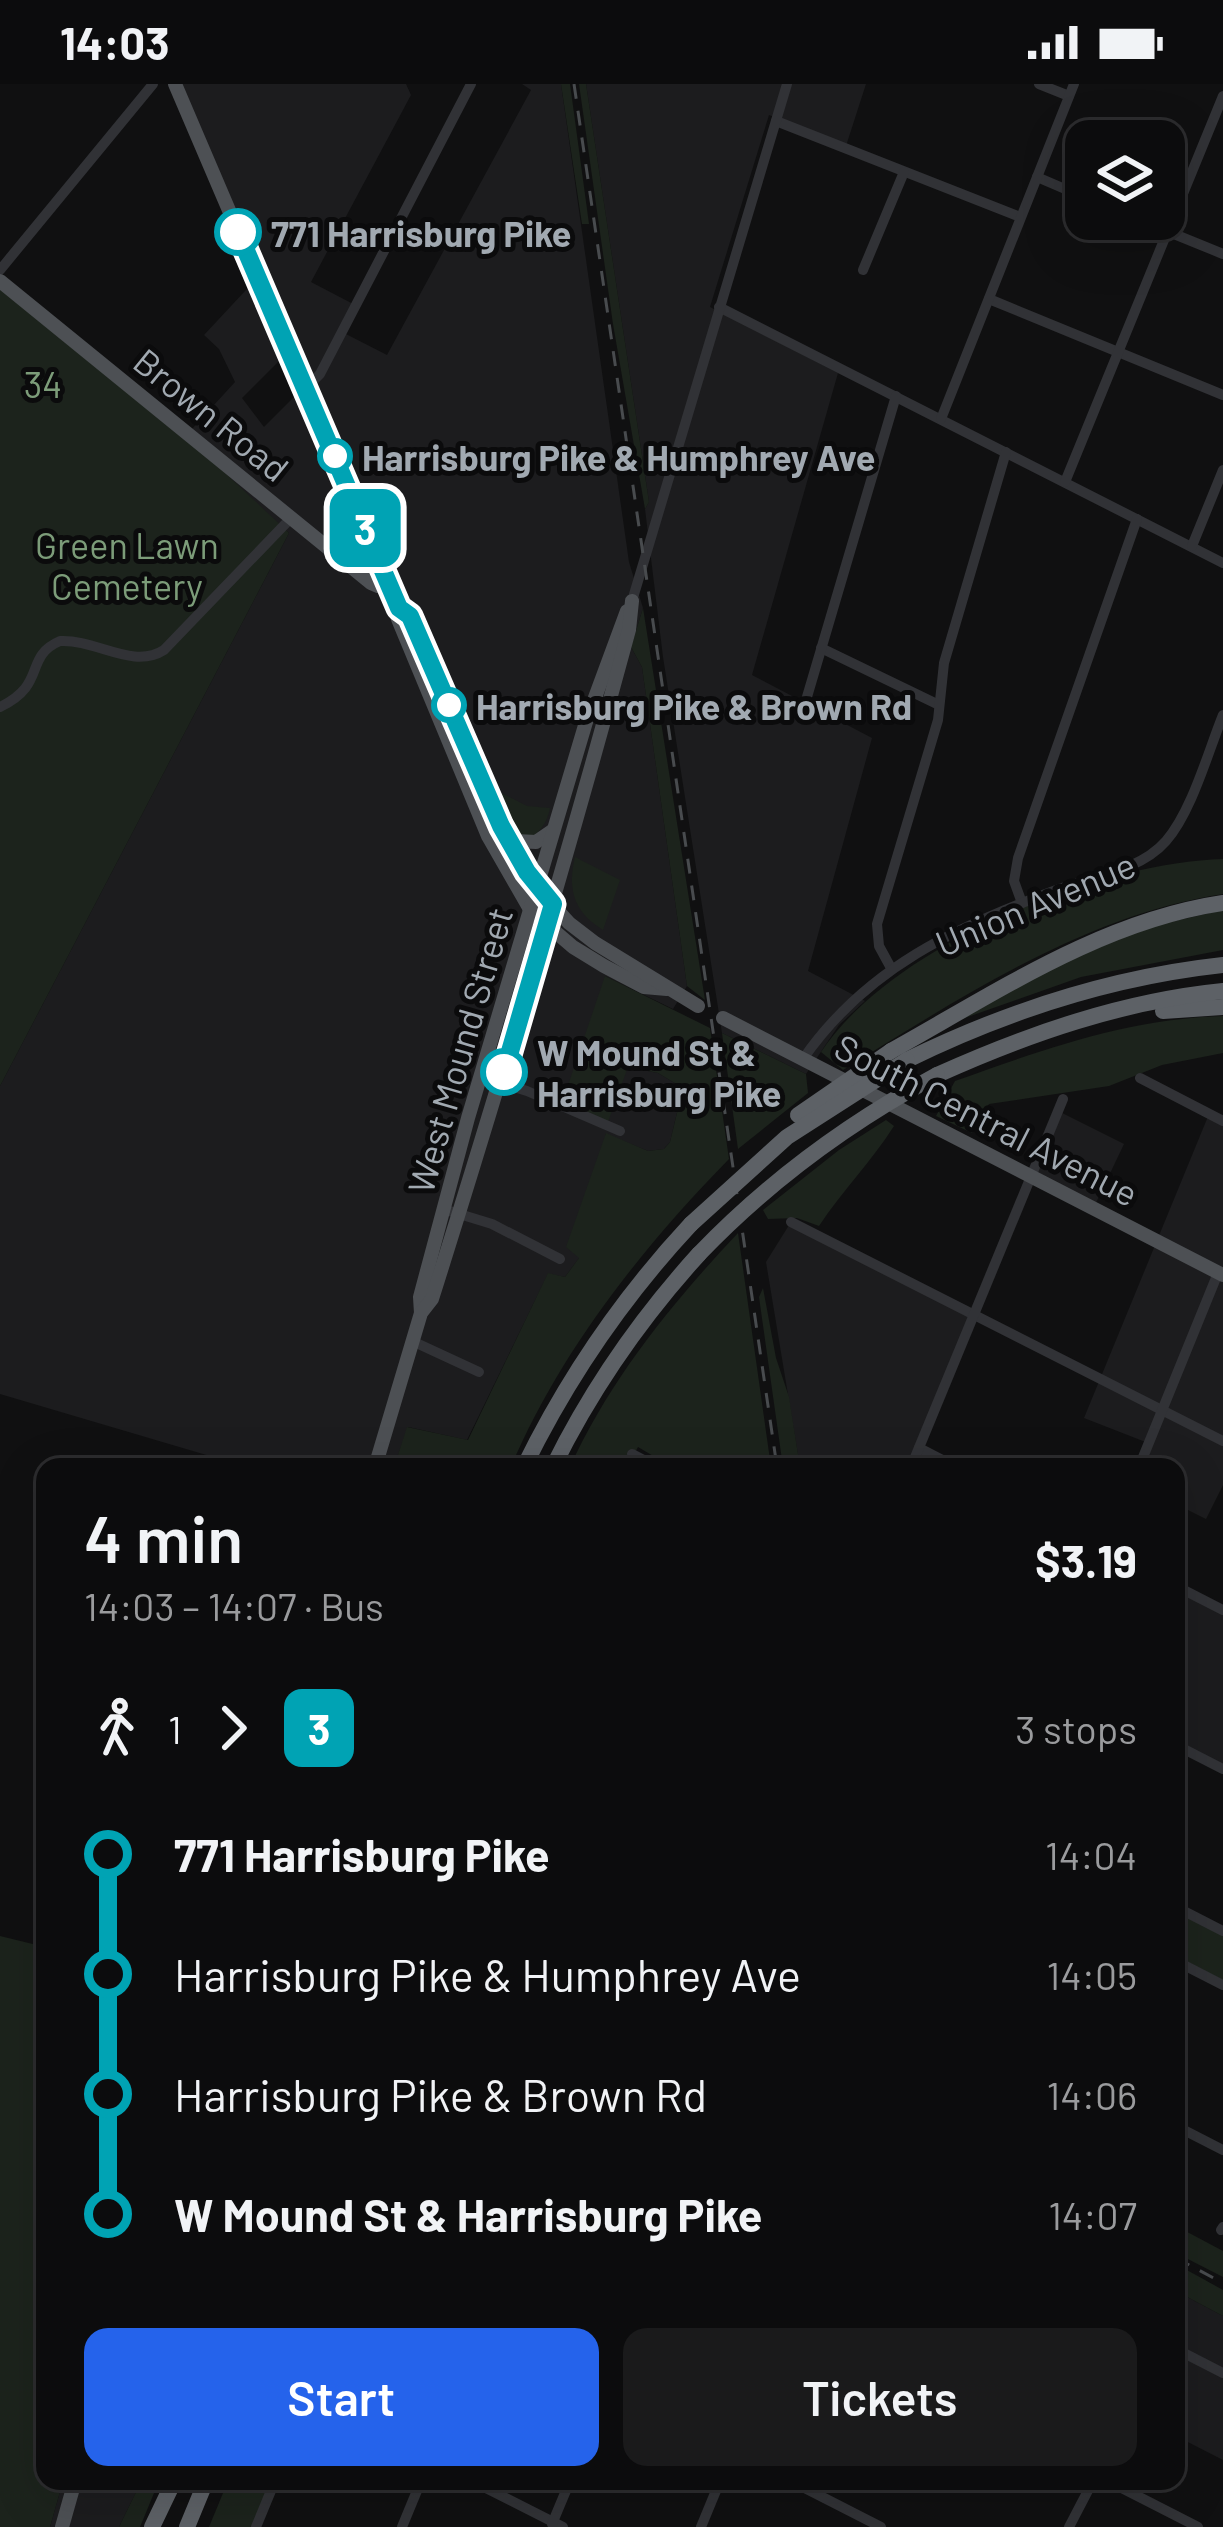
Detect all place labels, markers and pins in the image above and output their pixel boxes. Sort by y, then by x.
marker: 771 Harrisburg Pike [216,210,260,254]
place label: 771 Harrisburg Pike [271,211,571,254]
place label: Harrisburg Pike & Humphrey Ave [362,435,875,478]
marker: Harrisburg Pike & Humphrey Ave [319,440,351,472]
place label: Harrisburg Pike & Brown Rd [476,684,912,727]
marker: Harrisburg Pike & Brown Rd [433,689,465,721]
place label: W Mound St & Harrisburg Pike [537,1030,781,1114]
marker: W Mound St & Harrisburg Pike [482,1050,526,1094]

